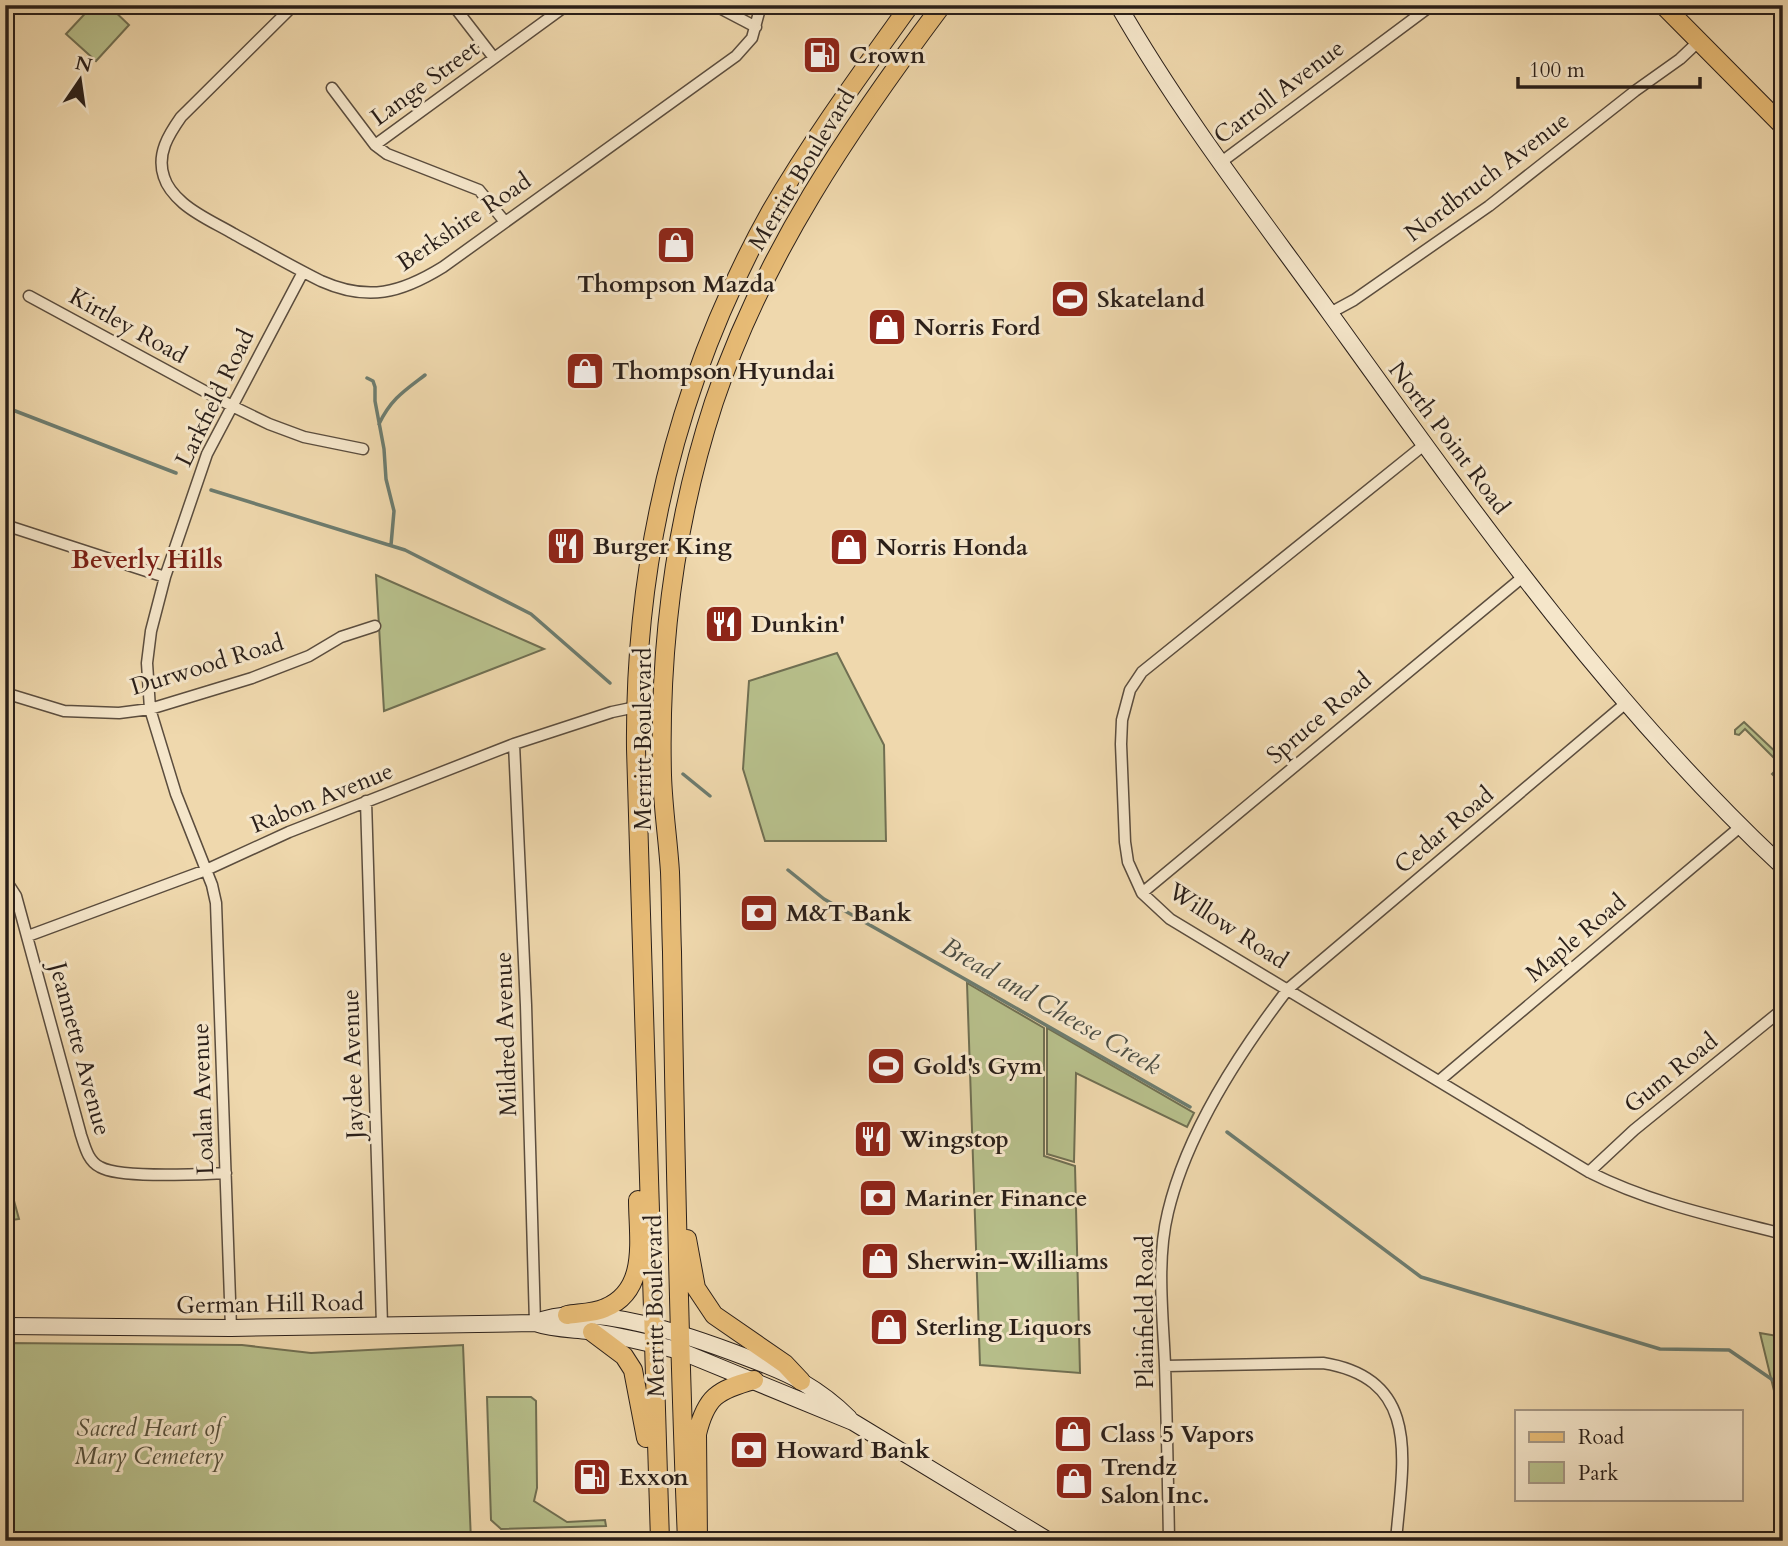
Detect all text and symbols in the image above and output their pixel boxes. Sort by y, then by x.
street label: Lange Street [364,32,486,134]
street label: Carroll Avenue [1207,32,1351,152]
fuel station icon: Crown [801,34,843,76]
place label: Crown [849,39,926,72]
north arrow [46,46,116,116]
scale bar [1518,46,1700,90]
text: N [73,50,95,79]
text: 100 m [1529,56,1585,85]
street label: Merritt Boulevard [741,83,863,257]
street label: Nordbruch Avenue [1398,104,1576,250]
street label: Berkshire Road [390,165,538,279]
shop icon: Thompson Mazda [655,224,697,266]
place label: Thompson Mazda [577,268,775,301]
sports icon: Skateland [1049,278,1091,320]
street label: Kirtley Road [63,280,193,372]
place label: Skateland [1097,283,1205,316]
shop icon: Norris Ford [866,306,908,348]
place label: Norris Ford [914,311,1041,344]
street label: Larkfield Road [168,324,263,472]
shop icon: Thompson Hyundai [564,350,606,392]
place label: Thompson Hyundai [612,355,835,388]
street label: North Point Road [1381,355,1518,521]
restaurant icon: Burger King [545,525,587,567]
shop icon: Norris Honda [828,526,870,568]
place label: Burger King [593,530,733,563]
place label: Norris Honda [876,531,1028,564]
district label: Beverly Hills [71,542,223,577]
restaurant icon: Dunkin' [703,603,745,645]
place label: Dunkin' [751,608,845,641]
street label: Durwood Road [126,626,288,704]
street label: Merritt Boulevard [627,647,660,830]
street label: Spruce Road [1259,664,1379,772]
street label: Rabon Avenue [246,754,398,842]
street label: Cedar Road [1387,779,1501,881]
street label: Willow Road [1161,874,1295,977]
street label: Maple Road [1519,886,1633,990]
bank icon: M&T Bank [738,892,780,934]
place label: M&T Bank [786,897,912,930]
water label: Bread and Cheese Creek [935,929,1167,1083]
street label: Mildred Avenue [487,951,525,1117]
street label: Jeannette Avenue [40,956,119,1139]
street label: Jaydee Avenue [334,988,372,1143]
street label: Loalan Avenue [184,1022,222,1176]
street label: Gum Road [1617,1025,1725,1121]
sports icon: Gold's Gym [865,1045,907,1087]
place label: Gold's Gym [913,1050,1043,1083]
restaurant icon: Wingstop [852,1118,894,1160]
place label: Wingstop [899,1123,1009,1156]
bank icon: Mariner Finance [857,1177,899,1219]
place label: Mariner Finance [905,1182,1087,1215]
street label: Merritt Boulevard [637,1214,673,1398]
street label: Plainfield Road [1129,1235,1162,1389]
shop icon: Sherwin-Williams [859,1240,901,1282]
place label: Sherwin-Williams [907,1245,1108,1278]
street label: German Hill Road [176,1286,364,1322]
shop icon: Sterling Liquors [868,1306,910,1348]
place label: Sterling Liquors [916,1311,1092,1344]
legend [1515,1410,1742,1500]
park label: Sacred Heart of Mary Cemetery [74,1412,227,1473]
shop icon: Class 5 Vapors [1052,1413,1094,1455]
place label: Class 5 Vapors [1100,1418,1254,1451]
text: Road [1578,1423,1624,1452]
bank icon: Howard Bank [728,1429,770,1471]
place label: Howard Bank [776,1434,930,1467]
place label: Trendz Salon Inc. [1101,1451,1210,1512]
fuel station icon: Exxon [571,1456,613,1498]
text: Park [1578,1459,1619,1488]
shop icon: Trendz Salon Inc. [1053,1460,1095,1502]
place label: Exxon [619,1461,689,1494]

